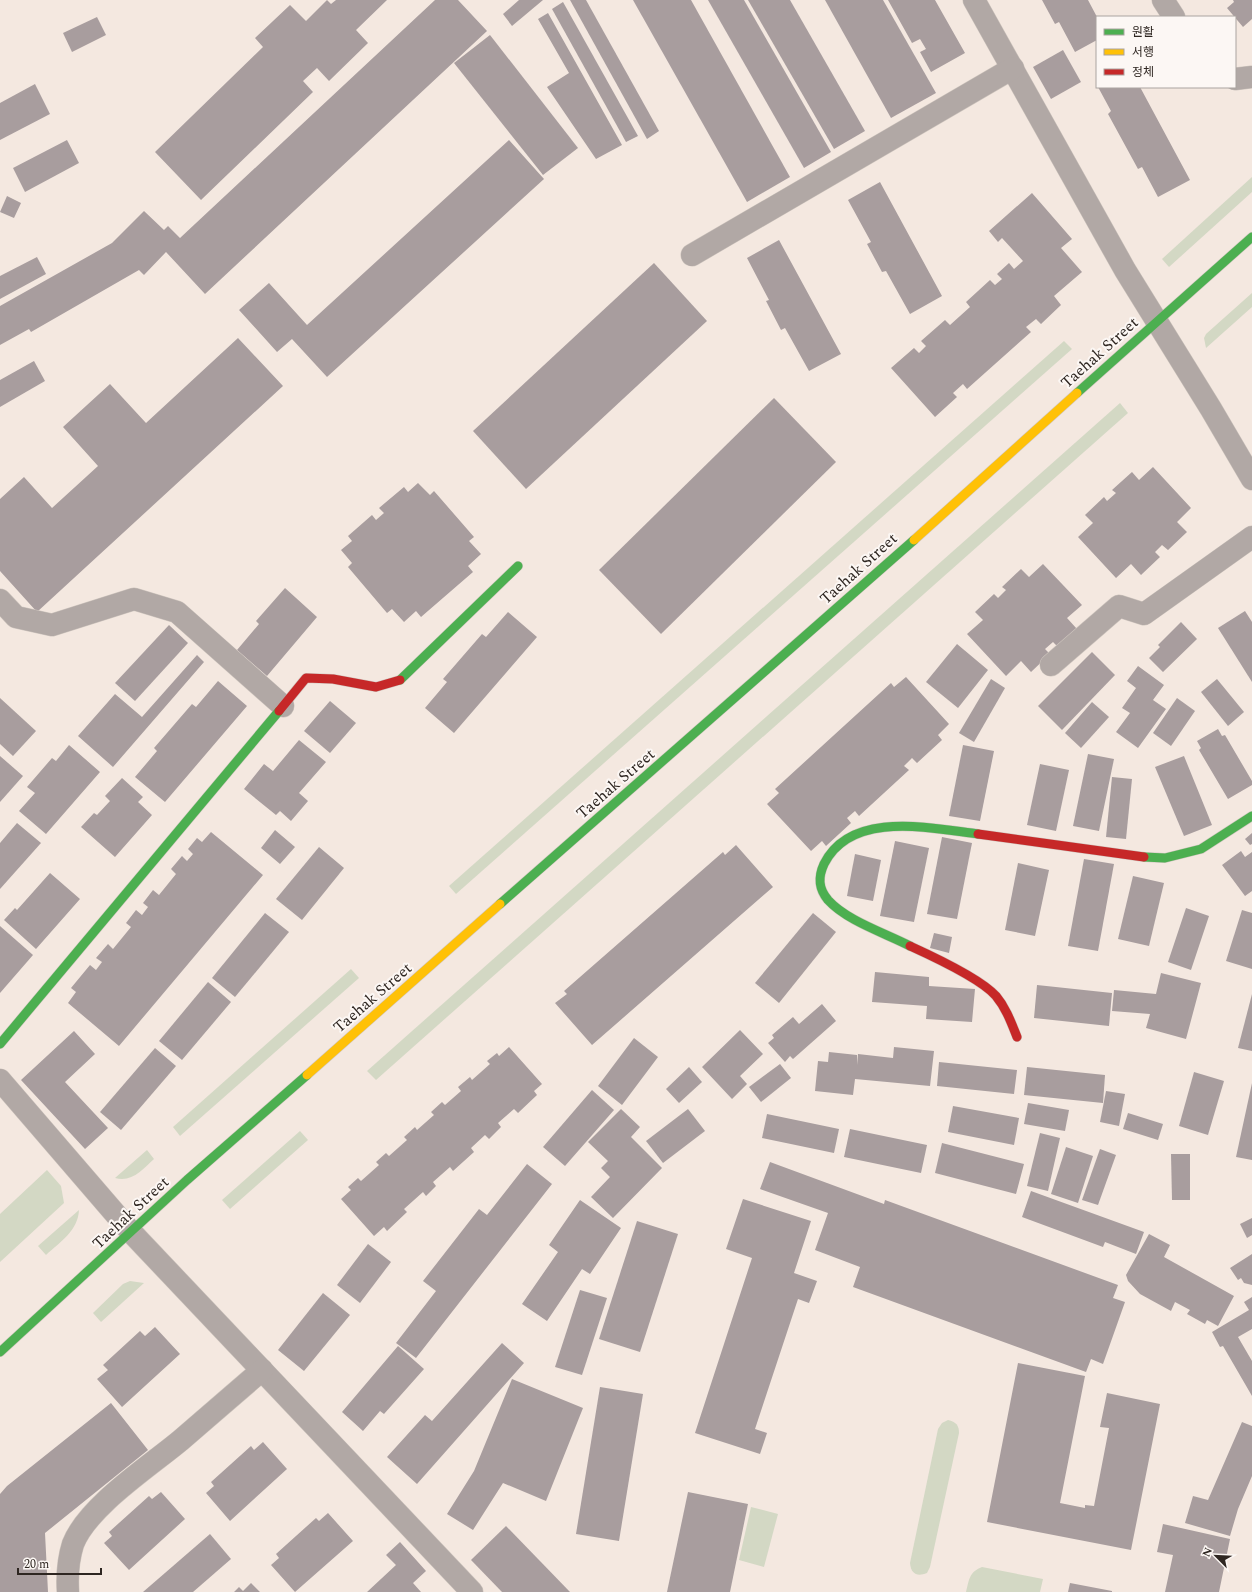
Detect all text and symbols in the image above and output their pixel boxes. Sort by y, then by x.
legend [1096,16,1236,88]
text: 원활 [1132,23,1154,42]
text: 서행 [1132,43,1154,62]
text: 정체 [1132,63,1154,82]
street label: Taehak Street [1055,311,1144,394]
street label: Taehak Street [814,527,903,610]
street label: Taehak Street [571,742,661,825]
street label: Taehak Street [328,956,418,1039]
street label: Taehak Street [87,1170,175,1255]
north arrow [1196,1536,1236,1576]
text: N [1198,1545,1217,1560]
scale bar [18,1550,101,1576]
text: 20 m [24,1555,49,1574]

